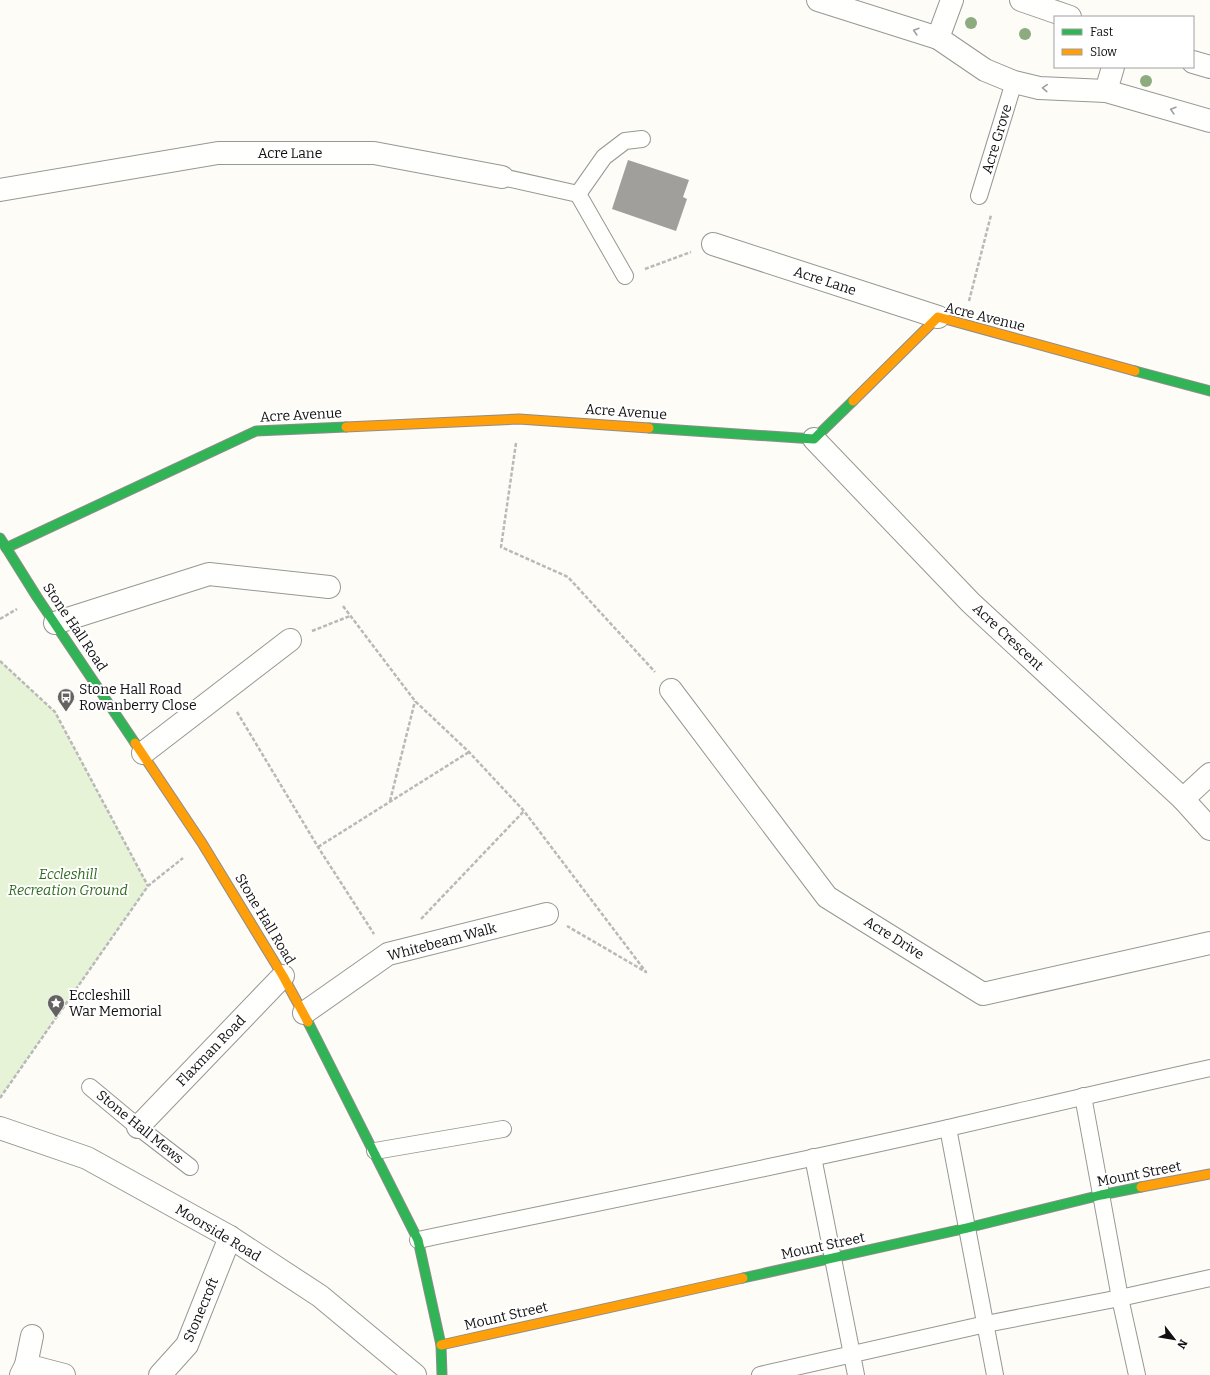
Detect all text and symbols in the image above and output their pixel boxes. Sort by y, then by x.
legend [1054,16,1194,68]
text: Fast [1090,25,1114,39]
one-way arrow [912,27,919,36]
text: Slow [1090,45,1117,59]
one-way arrow [1042,84,1048,93]
street label: Acre Grove [978,102,1016,176]
one-way arrow [1169,107,1176,115]
street label: Acre Lane [258,145,322,162]
street label: Acre Lane [792,263,858,299]
street label: Acre Avenue [943,299,1027,335]
street label: Acre Avenue [584,401,668,423]
street label: Acre Avenue [260,404,342,426]
street label: Stone Hall Road [39,580,111,674]
street label: Acre Crescent [969,600,1047,674]
place label: Stone Hall Road Rowanberry Close [79,681,197,714]
bus stop icon: Stone Hall Road Rowanberry Close [56,687,76,712]
park label: Eccleshill Recreation Ground [8,866,128,899]
street label: Stone Hall Road [231,871,299,967]
street label: Acre Drive [861,913,927,963]
street label: Whitebeam Walk [386,919,498,965]
place label: Eccleshill War Memorial [69,987,162,1020]
place icon: Eccleshill War Memorial [46,993,66,1018]
street label: Flaxman Road [173,1012,249,1090]
street label: Stone Hall Mews [93,1087,187,1167]
street label: Mount Street [1096,1158,1182,1190]
street label: Moorside Road [172,1201,264,1265]
street label: Mount Street [780,1229,866,1263]
street label: Stonecroft [180,1275,222,1345]
street label: Mount Street [463,1298,549,1334]
north arrow [1154,1319,1194,1359]
text: N [1174,1337,1190,1351]

